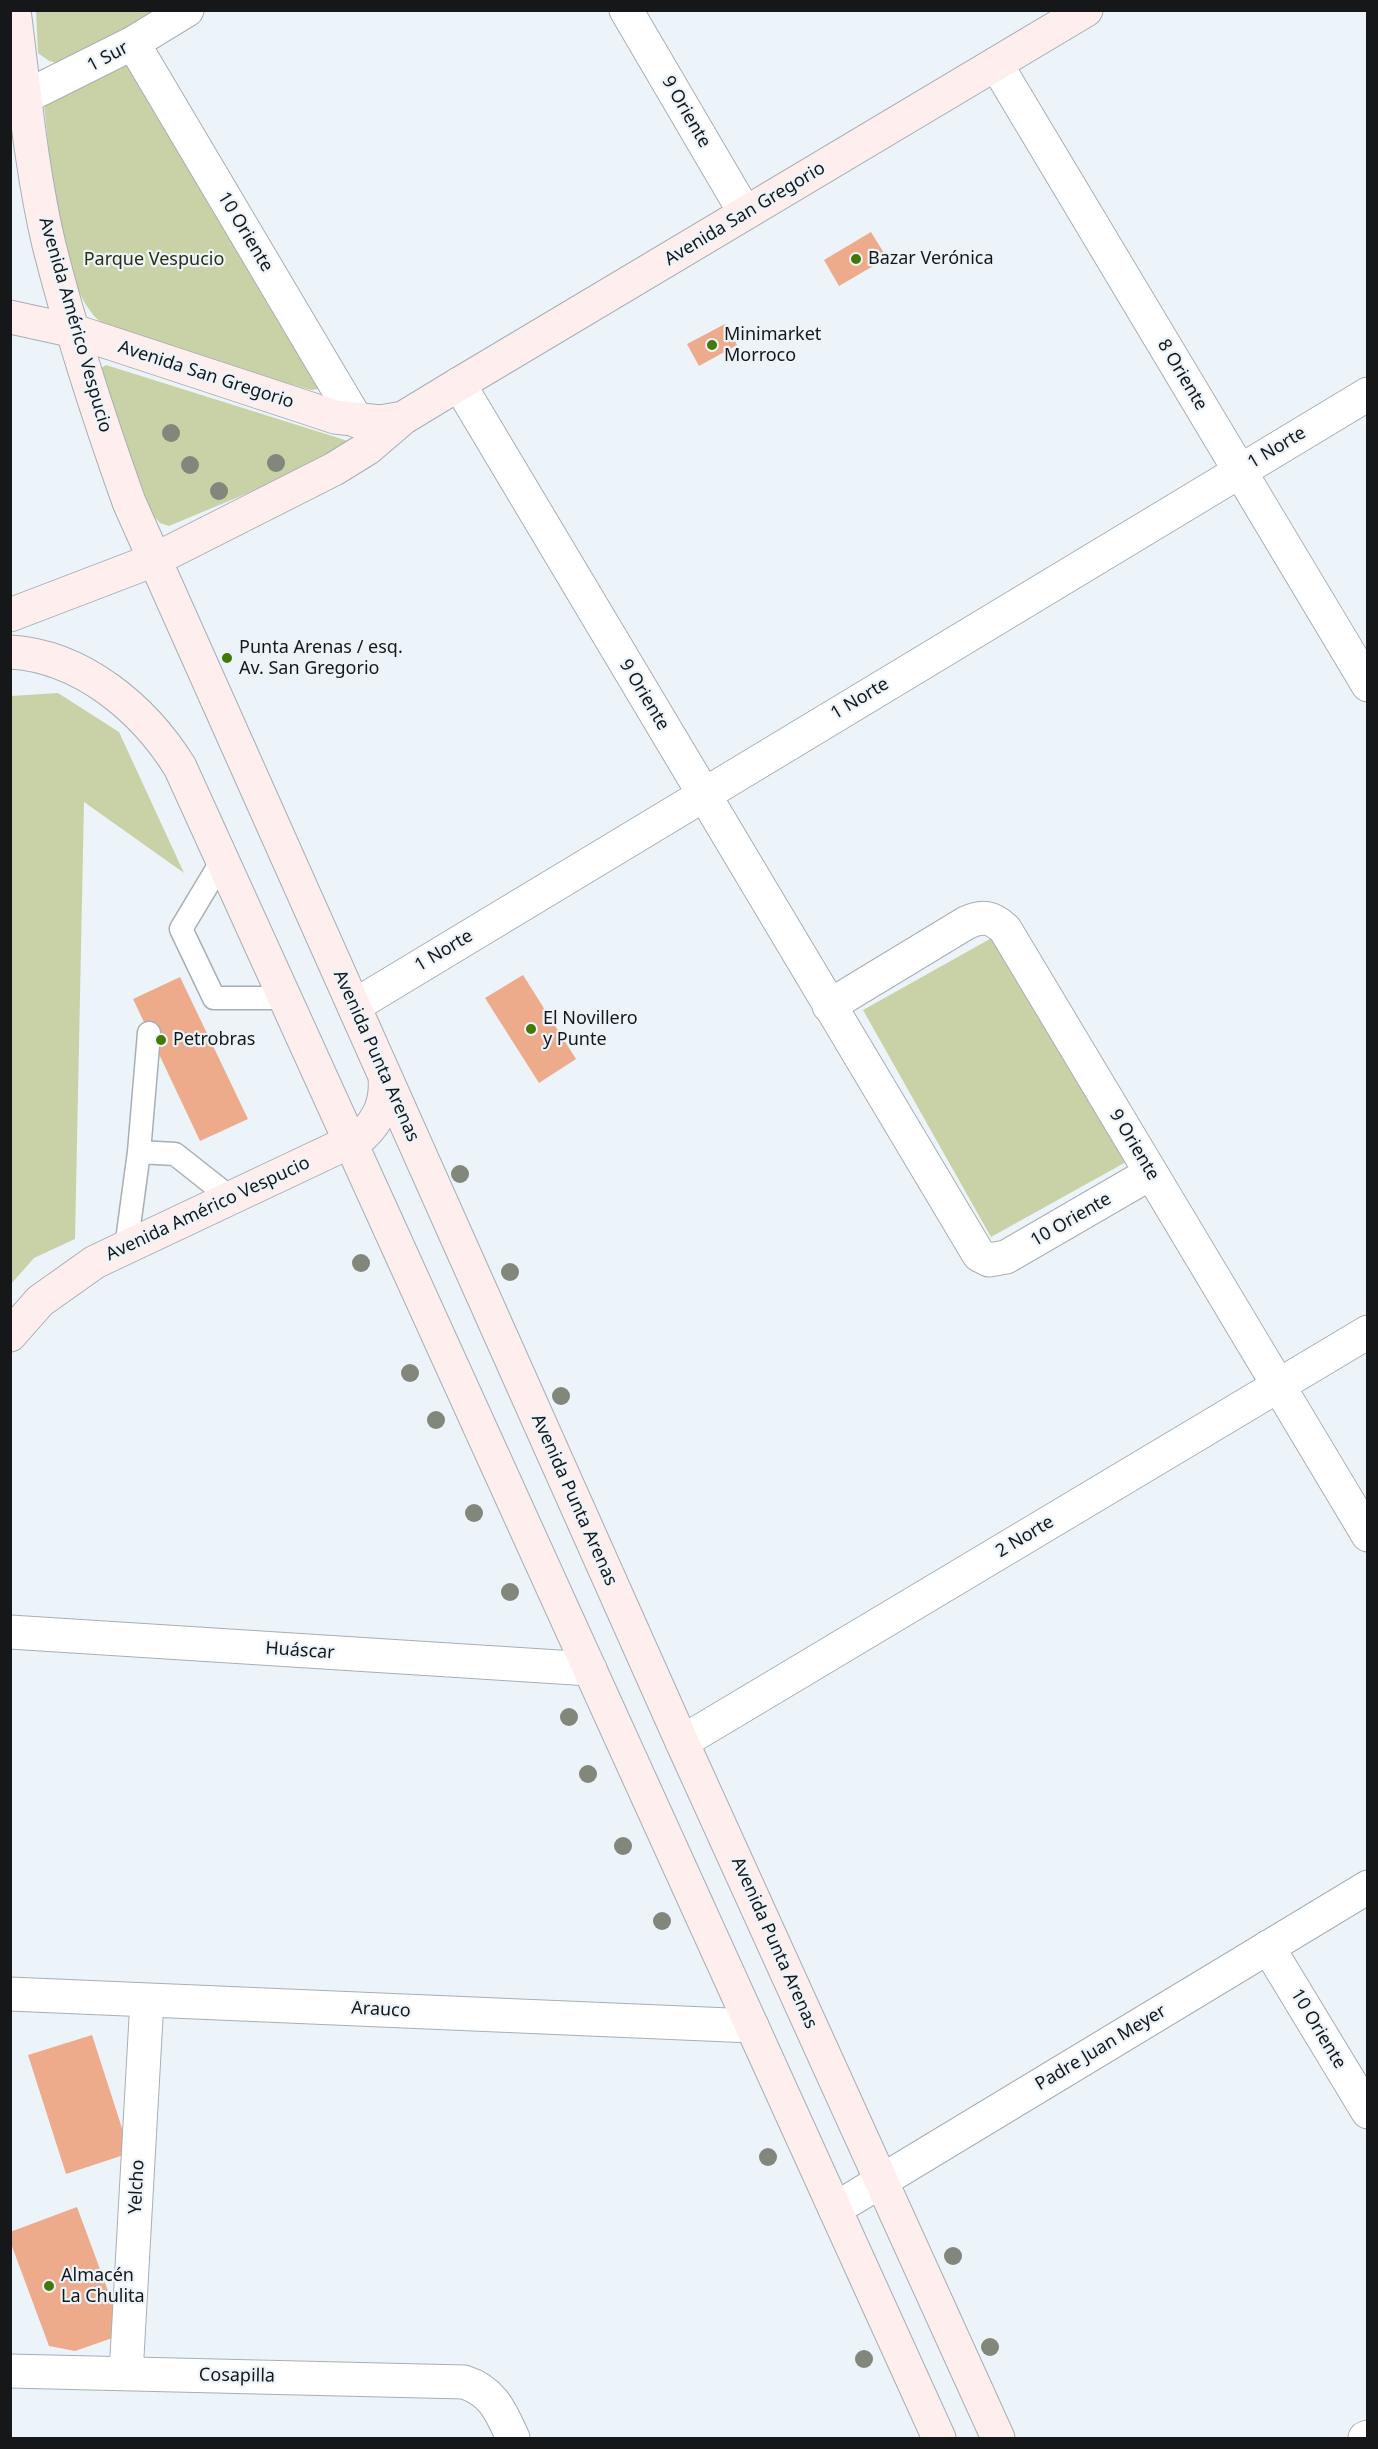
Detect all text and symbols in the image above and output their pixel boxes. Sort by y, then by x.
street label: 1 Sur [84,37,132,77]
street label: 9 Oriente [657,72,715,152]
street label: Avenida San Gregorio [661,157,829,271]
street label: 10 Oriente [213,188,277,276]
street label: Avenida Américo Vespucio [34,215,116,435]
place label: Bazar Verónica [868,248,994,270]
park label: Parque Vespucio [84,249,224,271]
marker: Bazar Verónica [849,252,863,266]
place label: Minimarket Morroco [724,324,821,366]
street label: Avenida San Gregorio [115,336,297,414]
street label: 8 Oriente [1152,336,1212,414]
marker: Minimarket Morroco [705,338,719,352]
street label: 1 Norte [1244,422,1310,474]
place label: Punta Arenas / esq. Av. San Gregorio [239,637,403,680]
marker: Punta Arenas / esq. Av. San Gregorio [220,651,234,665]
street label: 9 Oriente [614,656,674,734]
street label: 1 Norte [827,673,893,725]
street label: 1 Norte [411,925,477,977]
street label: Avenida Punta Arenas [328,967,424,1145]
place label: El Novillero y Punte [543,1008,638,1050]
marker: El Novillero y Punte [524,1022,538,1036]
place label: Petrobras [173,1029,255,1051]
marker: Petrobras [154,1033,168,1047]
street label: 9 Oriente [1104,1106,1164,1184]
street label: Avenida Américo Vespucio [102,1152,314,1266]
street label: 10 Oriente [1027,1188,1115,1252]
street label: Avenida Punta Arenas [526,1411,622,1589]
street label: 2 Norte [992,1511,1058,1563]
street label: Huáscar [265,1638,335,1664]
street label: Avenida Punta Arenas [726,1854,822,2032]
street label: 10 Oriente [1286,1985,1350,2073]
street label: Arauco [351,1998,411,2022]
street label: Padre Juan Meyer [1032,2000,1170,2096]
street label: Yelcho [125,2159,149,2215]
place label: Almacén La Chulita [61,2265,145,2308]
marker: Almacén La Chulita [42,2279,56,2293]
street label: Cosapilla [199,2365,275,2387]

